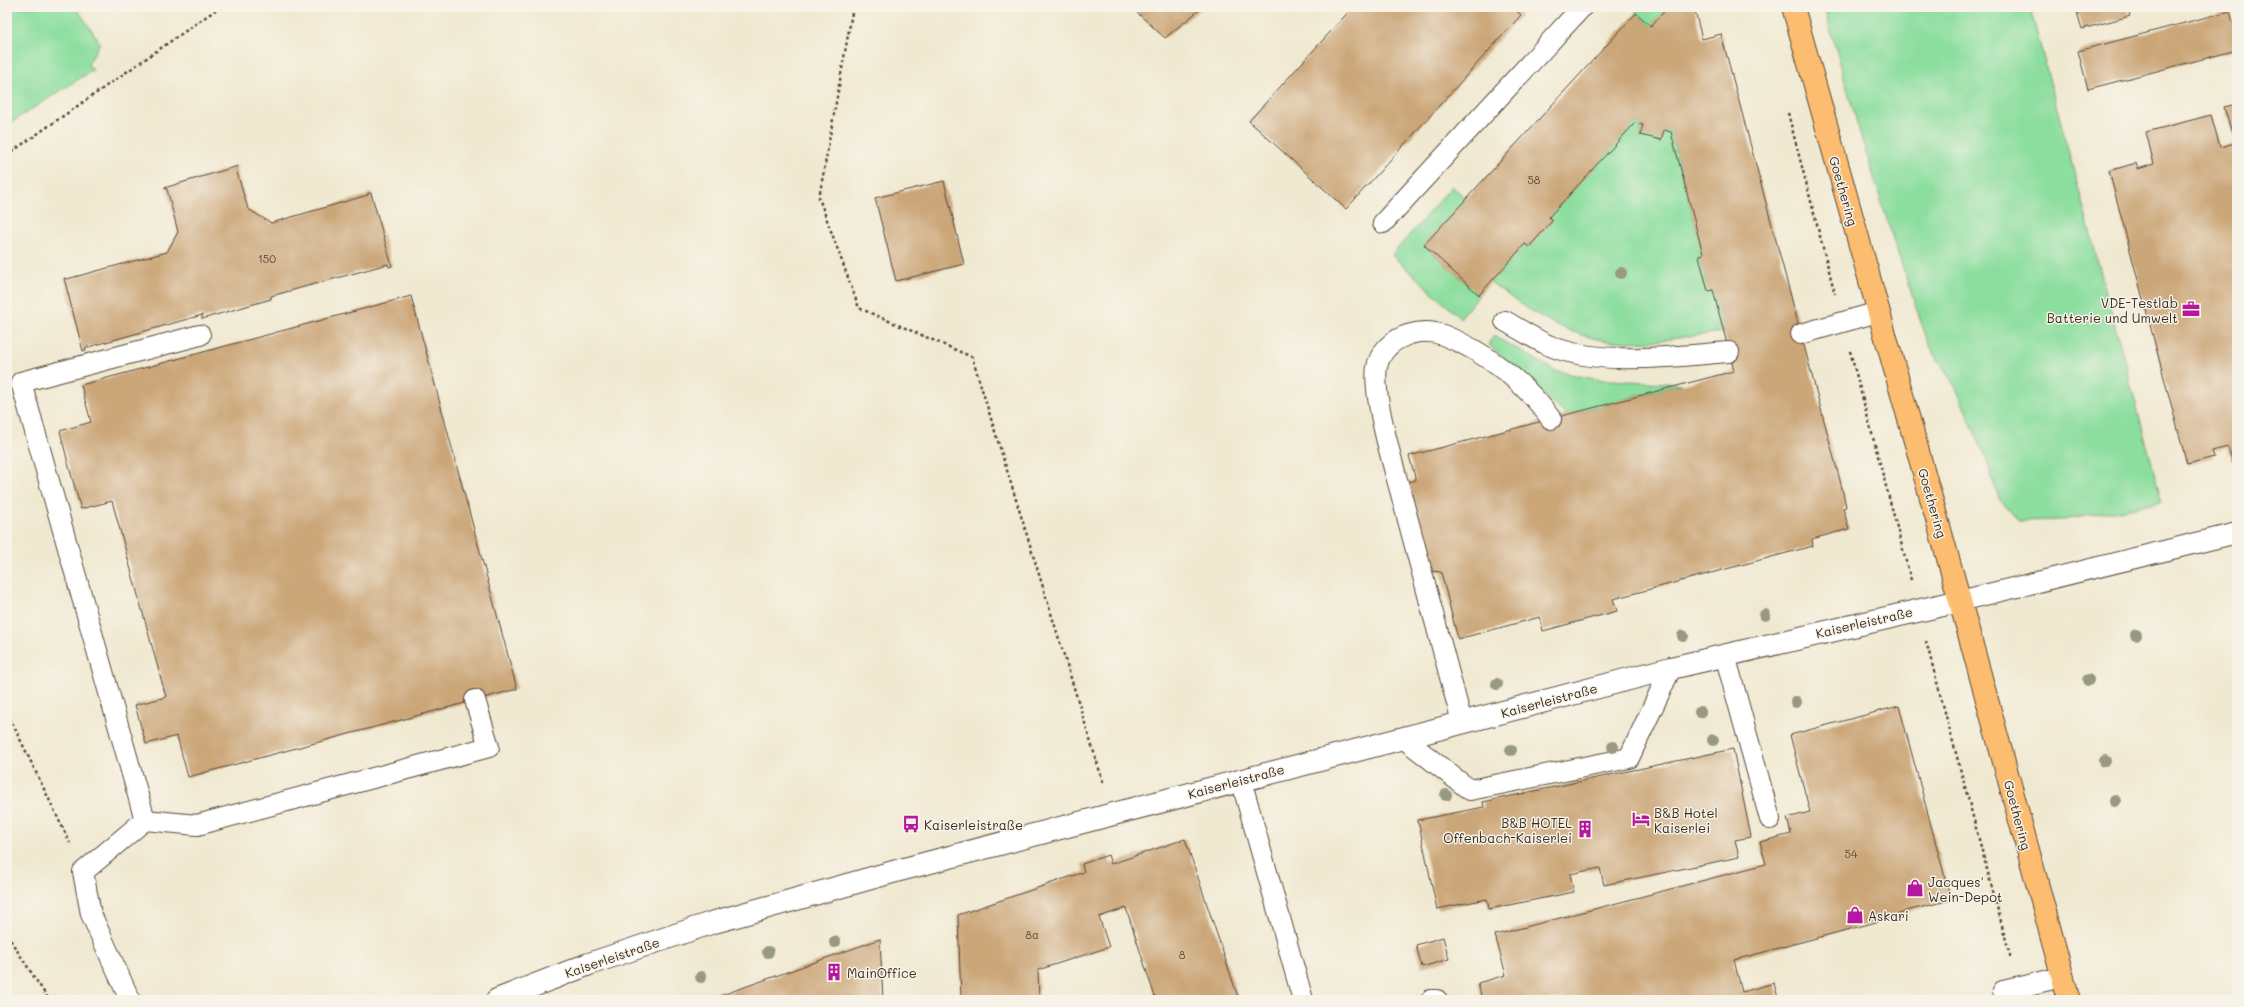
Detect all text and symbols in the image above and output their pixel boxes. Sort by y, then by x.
street label: Goethering [1826,154,1862,228]
house number: 58 [1527,172,1541,187]
house number: 150 [258,251,276,266]
place label: VDE-Testlab Batterie und Umwelt [2047,294,2178,326]
office icon: VDE-Testlab Batterie und Umwelt [2181,299,2201,319]
street label: Goethering [1915,466,1951,540]
street label: Kaiserleistraße [1814,603,1914,641]
street label: Kaiserleistraße [1499,679,1599,721]
street label: Kaiserleistraße [1186,760,1286,802]
street label: Goethering [2001,778,2035,852]
place label: B&B Hotel Kaiserlei [1654,804,1718,836]
hotel icon: B&B Hotel Kaiserlei [1631,809,1651,829]
bus stop icon: Kaiserleistraße [901,814,921,834]
place label: B&B HOTEL Offenbach-Kaiserlei [1443,814,1572,846]
place label: Kaiserleistraße [924,816,1023,833]
building icon: B&B HOTEL Offenbach-Kaiserlei [1575,819,1595,839]
house number: 54 [1845,846,1858,861]
place label: Jacques' Wein-Depot [1928,873,2003,905]
shop icon: Jacques' Wein-Depot [1905,878,1925,898]
shop icon: Askari [1845,905,1865,925]
place label: Askari [1868,907,1909,924]
house number: 8a [1025,927,1039,942]
street label: Kaiserleistraße [562,933,662,981]
house number: 8 [1179,947,1186,962]
building icon: MainOffice [824,962,844,982]
place label: MainOffice [847,964,917,981]

